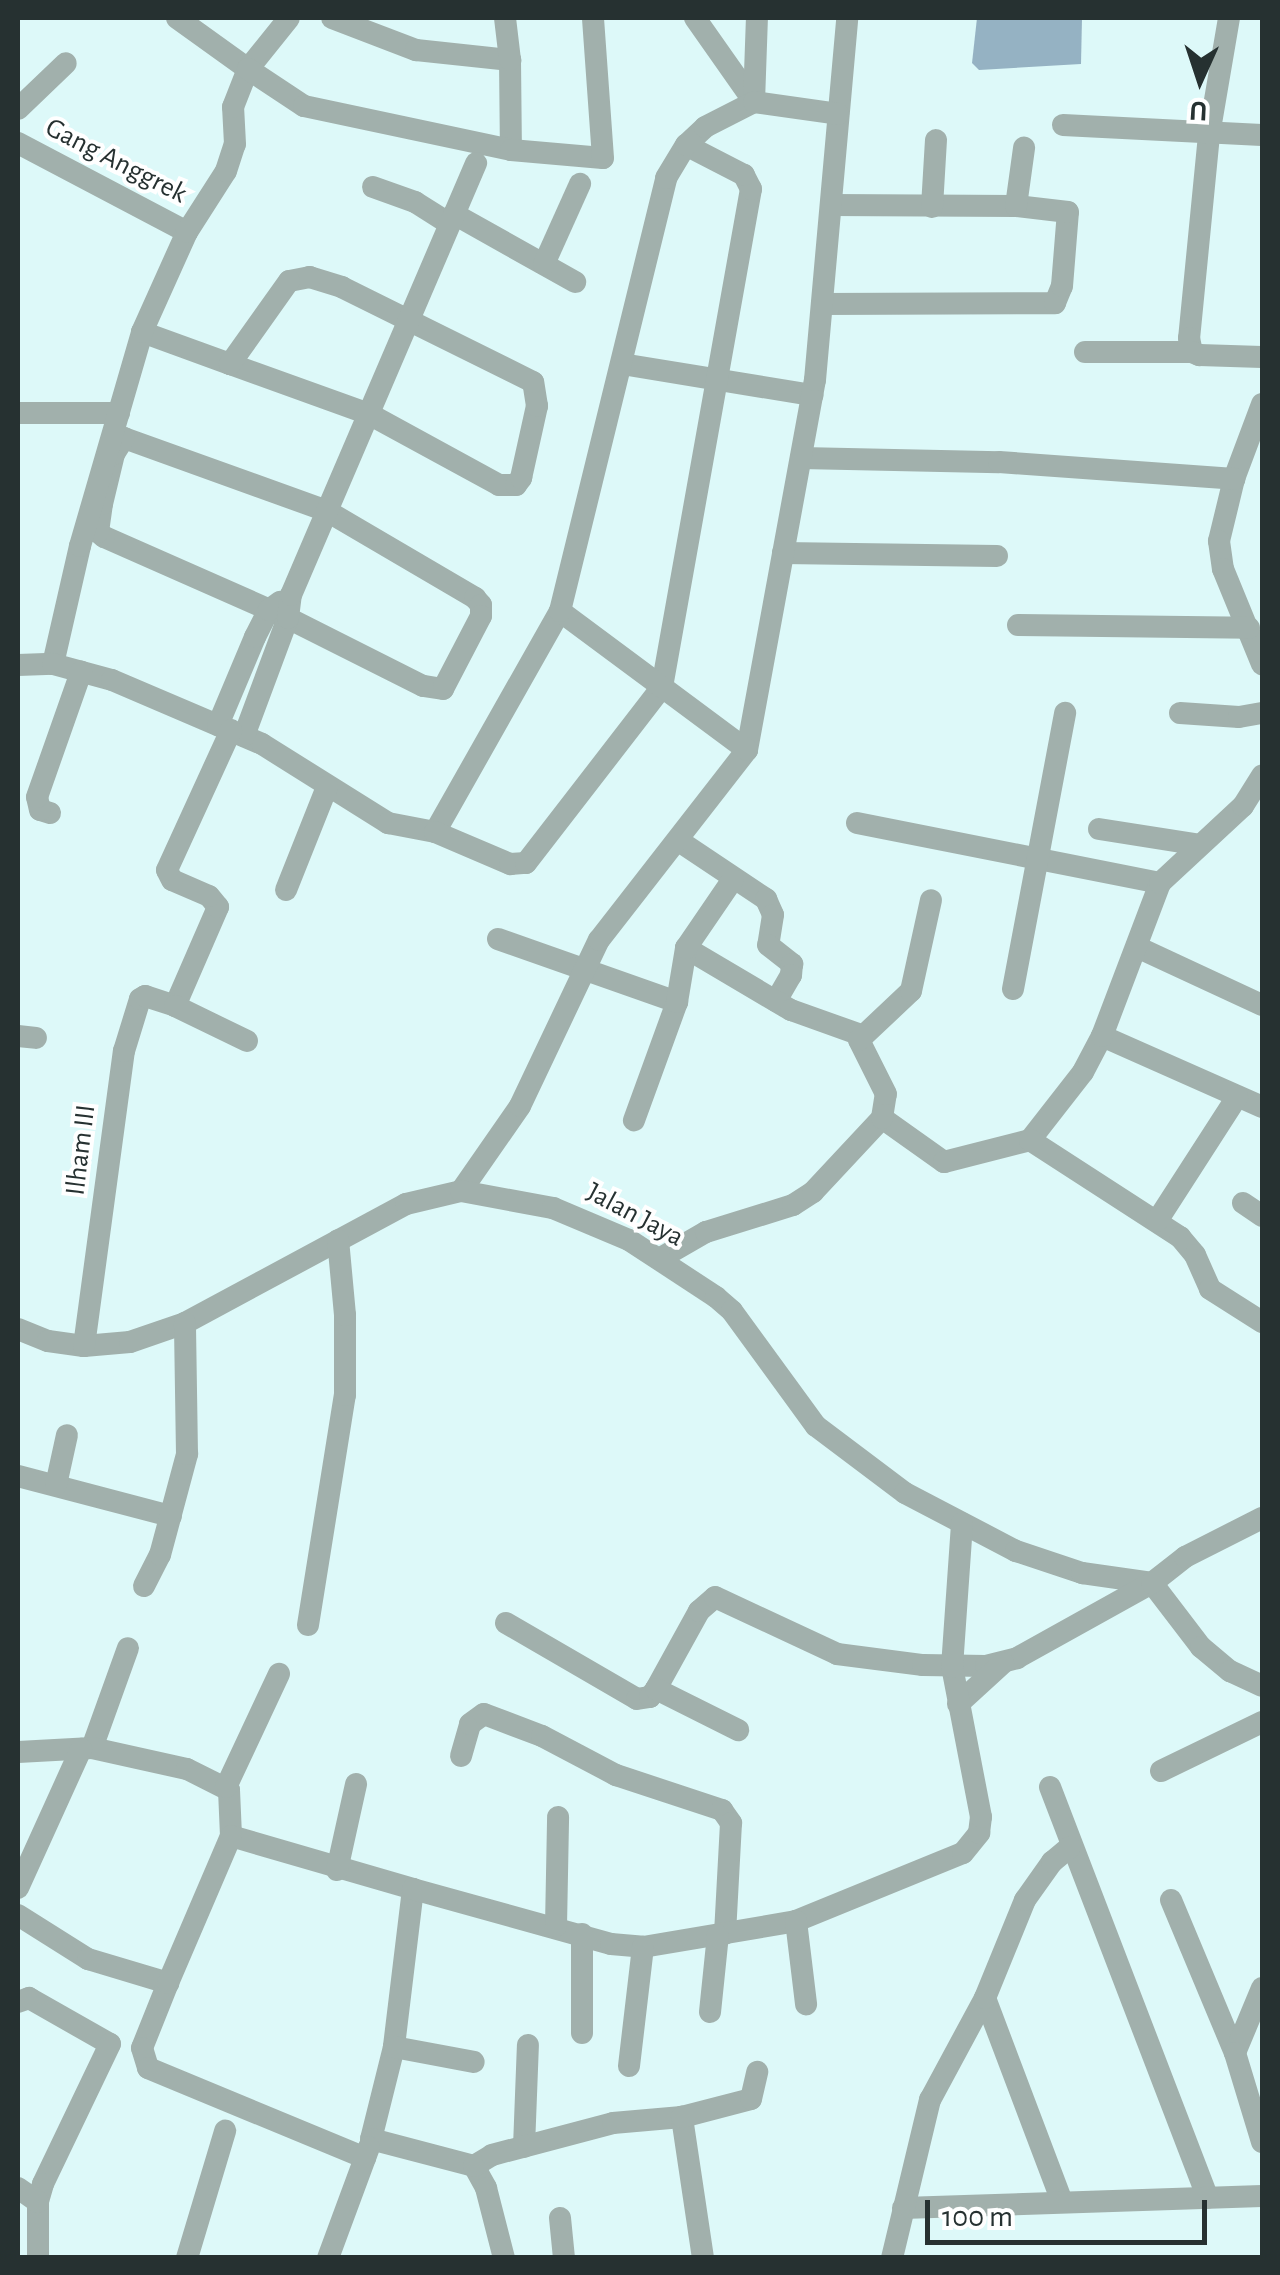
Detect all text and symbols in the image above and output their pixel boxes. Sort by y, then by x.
north arrow [1150,30,1250,130]
text: U [1189,96,1208,124]
street label: Gang Anggrek [40,111,192,211]
street label: Ilham III [59,1103,103,1197]
street label: Jalan Jaya [581,1176,689,1254]
scale bar [930,2180,1212,2242]
text: 100 m [942,2202,1013,2232]

